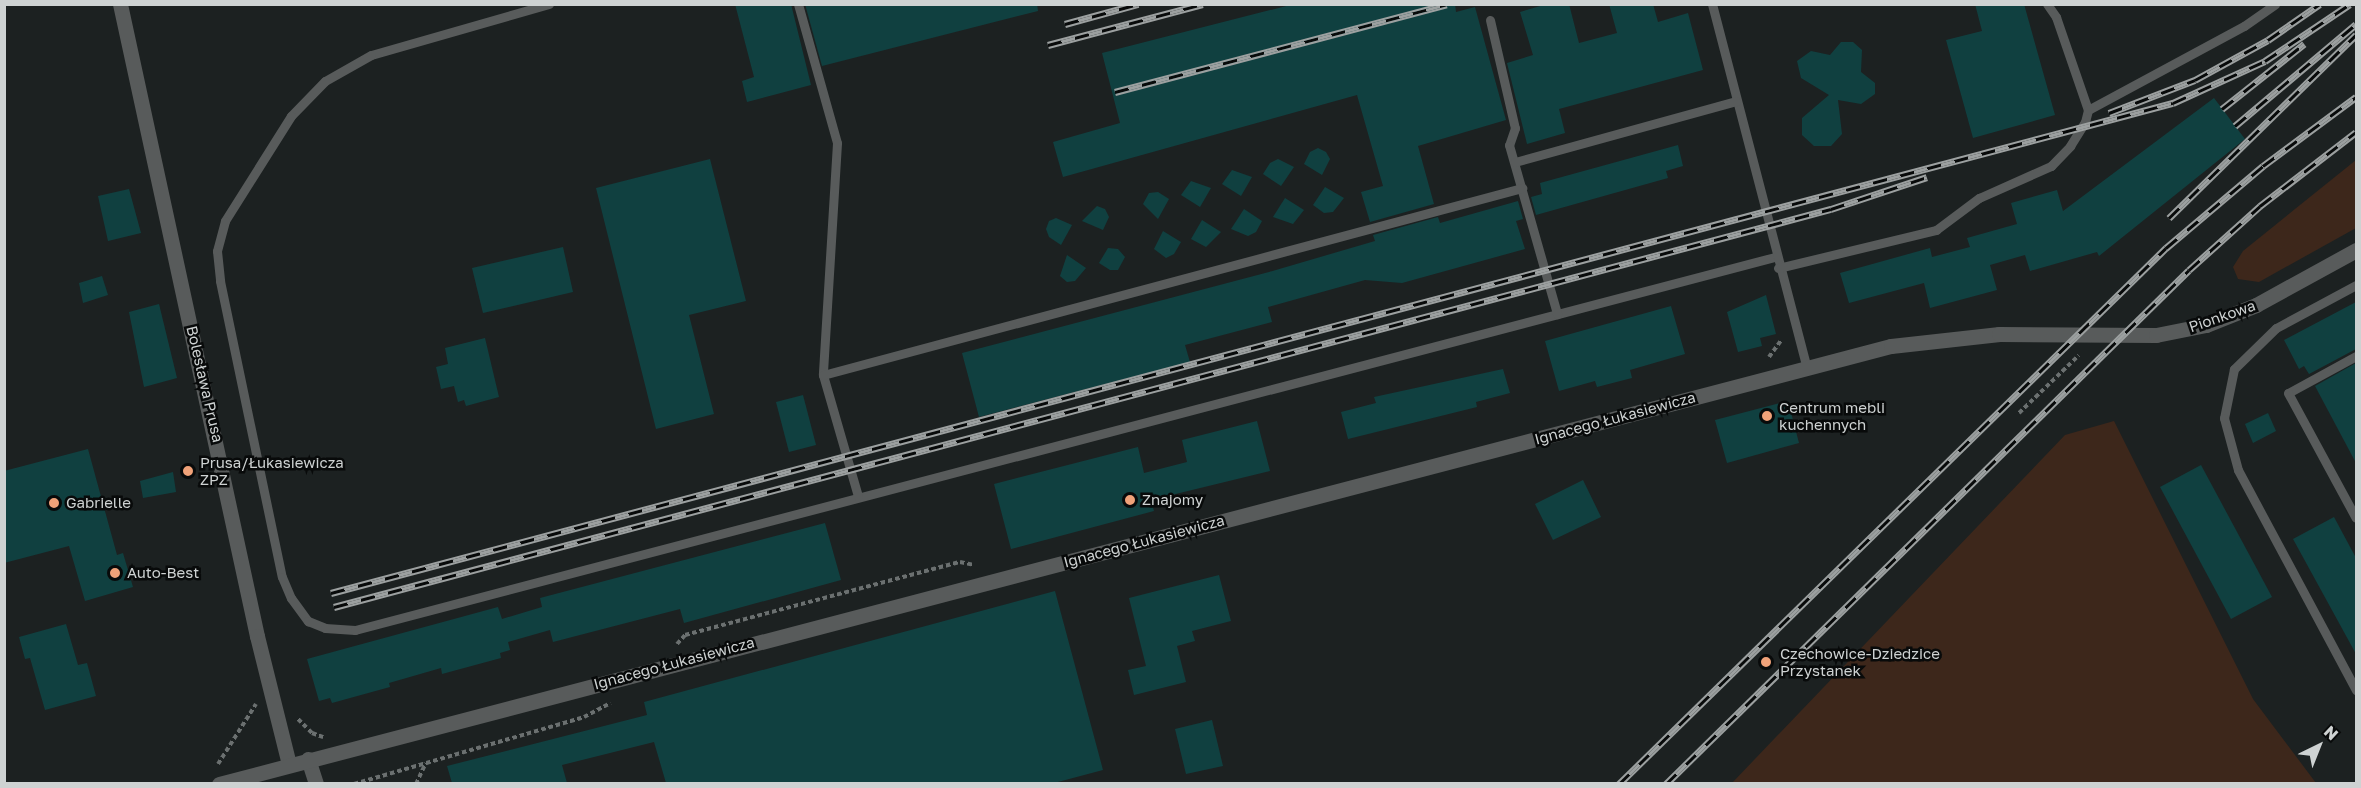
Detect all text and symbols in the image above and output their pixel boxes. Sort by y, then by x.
street label: Pionkowa [2186,296,2258,336]
street label: Bolesława Prusa [183,324,227,444]
street label: Ignacego Łukasiewicza [1533,388,1697,448]
place label: Centrum mebli kuchennych [1779,398,1885,433]
marker: Centrum mebli kuchennych [1760,409,1774,423]
place label: Prusa/Łukasiewicza ZPZ [200,453,344,488]
marker: Prusa/Łukasiewicza ZPZ [181,464,195,478]
place label: Znajomy [1142,491,1203,509]
marker: Znajomy [1123,493,1137,507]
place label: Gabrielle [66,494,131,512]
marker: Gabrielle [47,496,61,510]
street label: Ignacego Łukasiewicza [1062,511,1226,571]
place label: Auto-Best [127,564,199,582]
marker: Auto-Best [108,566,122,580]
street label: Ignacego Łukasiewicza [592,633,756,693]
place label: Czechowice-Dziedzice Przystanek [1780,644,1940,679]
marker: Czechowice-Dziedzice Przystanek [1757,653,1775,671]
north arrow [2289,716,2349,776]
text: N [2320,721,2343,744]

